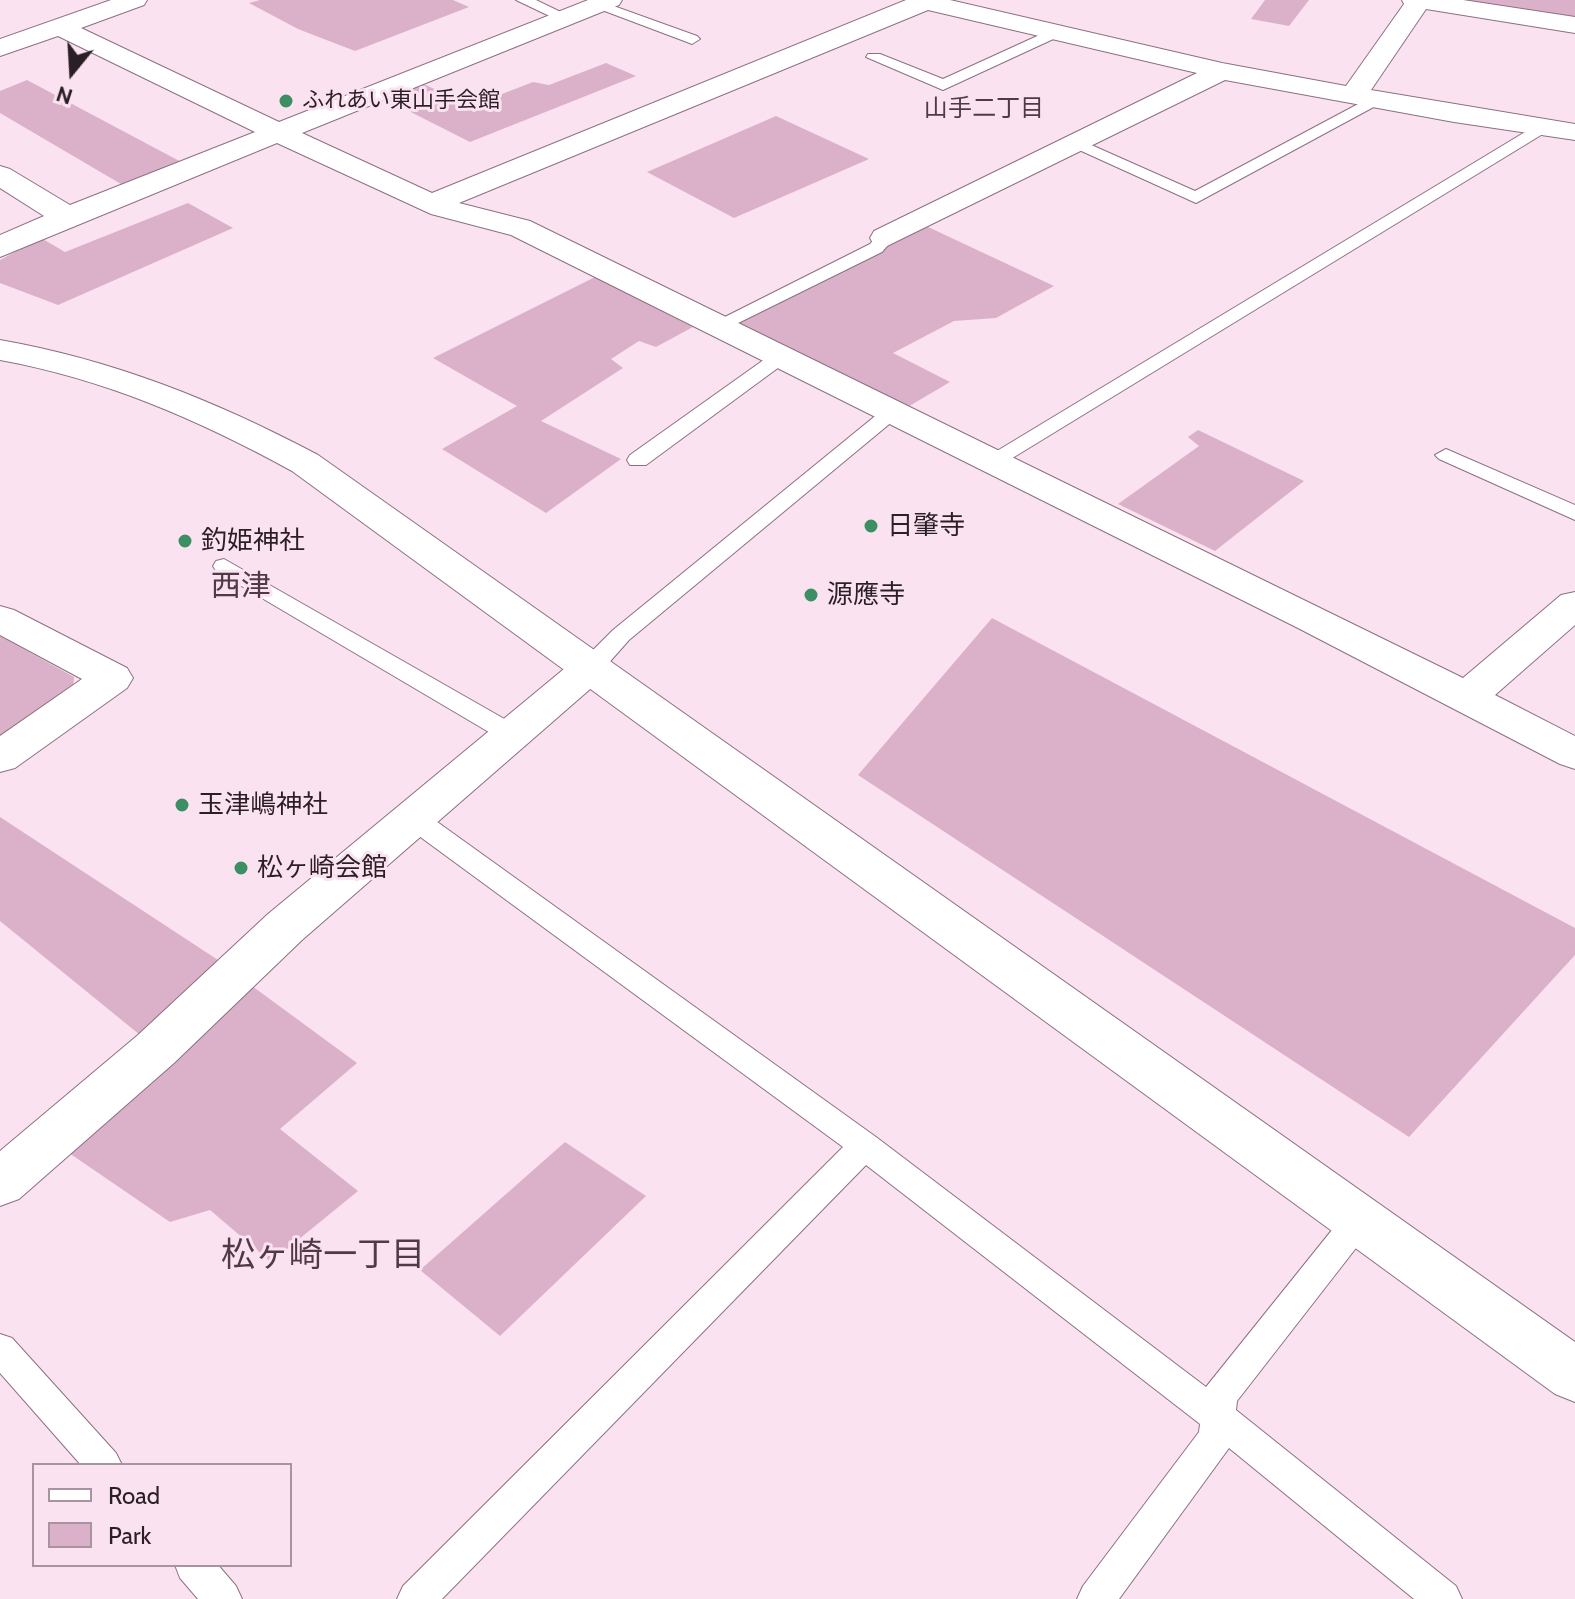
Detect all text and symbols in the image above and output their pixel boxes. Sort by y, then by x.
north arrow [32,32,112,112]
text: N [53,80,76,111]
place label: ふれあい東山手会館 [302,88,500,114]
marker: ふれあい東山手会館 [277,92,295,110]
district label: 山手二丁目 [924,95,1044,123]
place label: 日肇寺 [887,510,965,542]
marker: 日肇寺 [862,517,880,535]
place label: 釣姫神社 [201,525,305,557]
marker: 釣姫神社 [176,532,194,550]
district label: 西津 [211,569,271,605]
place label: 源應寺 [827,579,905,611]
marker: 源應寺 [802,586,820,604]
place label: 玉津嶋神社 [198,789,328,821]
marker: 玉津嶋神社 [173,796,191,814]
place label: 松ヶ崎会館 [257,852,387,884]
marker: 松ヶ崎会館 [232,859,250,877]
district label: 松ヶ崎一丁目 [221,1236,425,1276]
legend [32,1463,292,1567]
text: Road [108,1481,160,1510]
text: Park [108,1521,151,1550]

